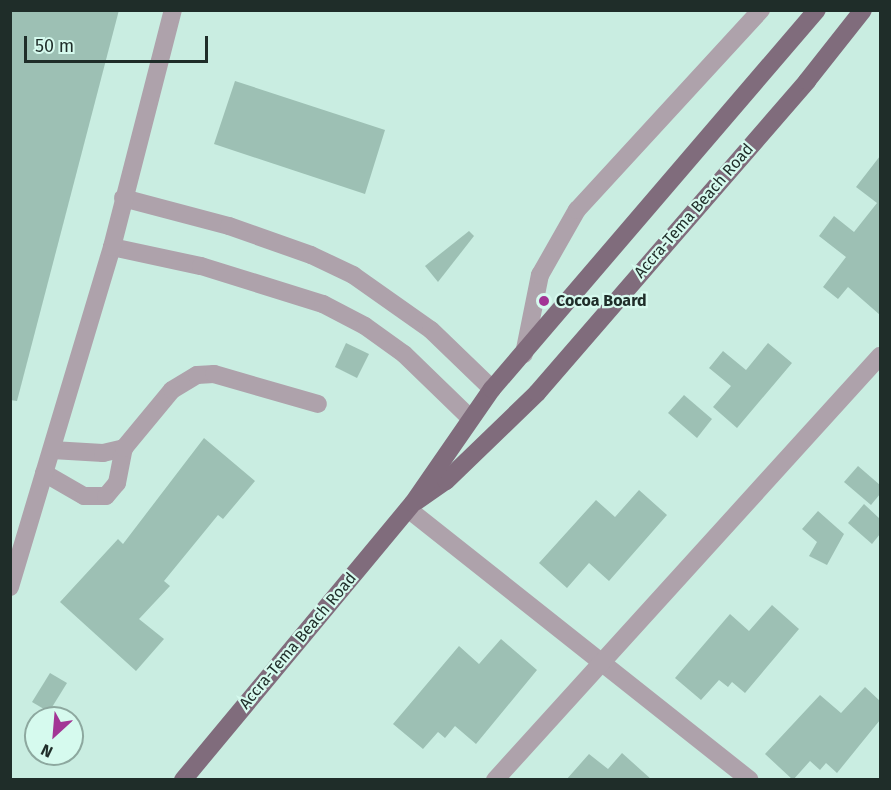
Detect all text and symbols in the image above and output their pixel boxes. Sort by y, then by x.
scale bar [27,24,212,62]
text: 50 m [35,35,74,57]
street label: Accra-Tema Beach Road [630,140,758,282]
place label: Cocoa Board [556,291,647,311]
marker: Cocoa Board [537,294,551,308]
street label: Accra-Tema Beach Road [235,569,361,713]
north arrow [24,706,84,766]
text: N [38,740,56,762]

